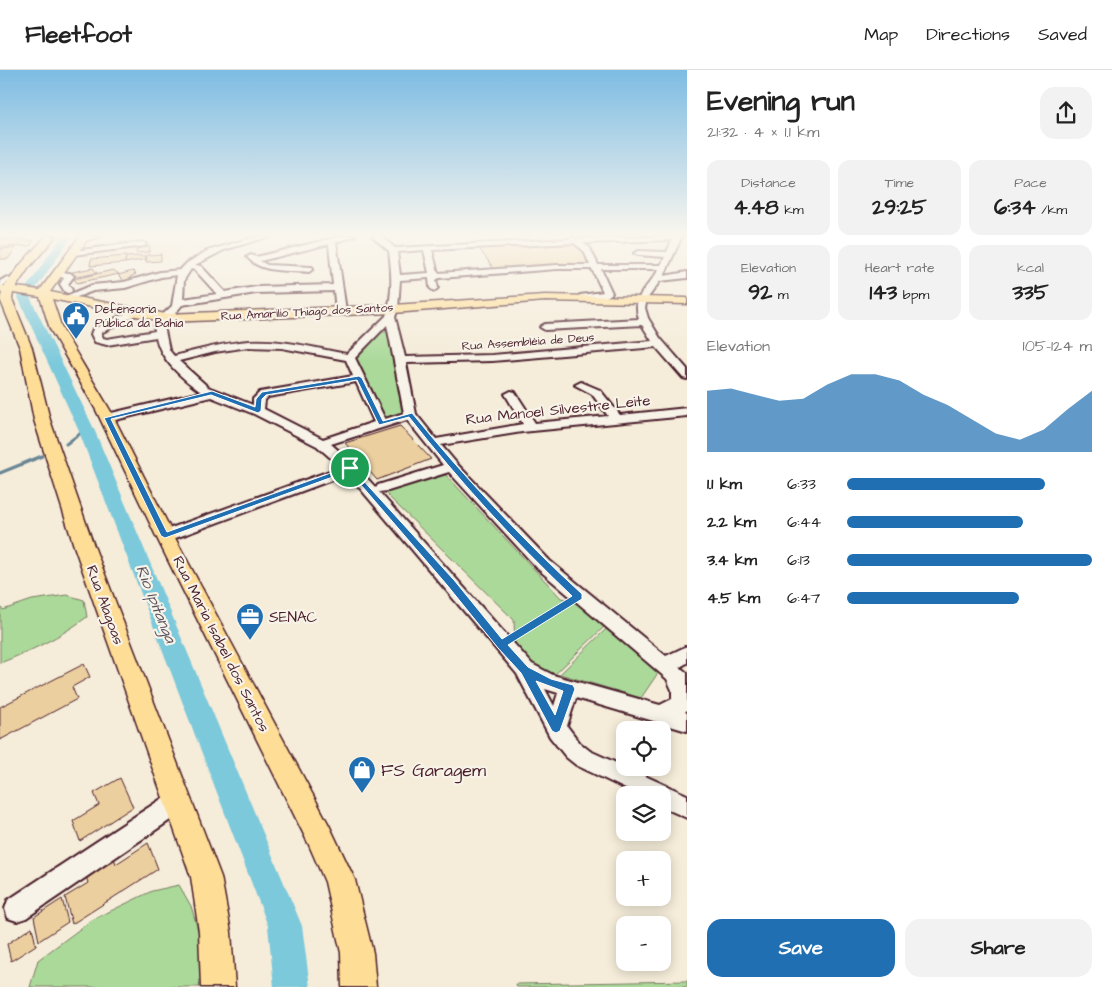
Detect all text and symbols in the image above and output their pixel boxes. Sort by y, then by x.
text: Fleetfoot [25,18,132,52]
text: Map [864,22,898,47]
text: Directions [926,22,1010,47]
text: Saved [1038,22,1087,47]
text: Evening run [707,82,855,121]
button: share [1040,87,1092,139]
text: 21:32 · 4 × 1.1 km [707,121,820,143]
text: Distance [741,173,796,193]
text: Time [885,173,914,193]
text: Pace [1014,173,1047,193]
text: 4.48 [733,193,779,222]
text: 29:25 [872,193,927,222]
text: 6:34 [994,193,1036,222]
text: km [779,200,804,220]
text: /km [1036,200,1067,220]
text: Elevation [741,258,796,278]
text: Heart rate [864,258,935,278]
text: kcal [1017,258,1044,278]
text: 92 [748,278,772,307]
text: 143 [870,278,897,307]
text: 335 [1012,278,1049,307]
text: m [772,285,789,305]
text: bpm [897,285,929,305]
street label: Rua Amarilio Thiago dos Santos [220,299,394,326]
public building icon: Defensoria Pública da Bahia [61,301,91,340]
place label: Defensoria Pública da Bahia [95,301,183,332]
street label: Rua Assembléia de Deus [461,329,595,355]
text: Elevation [707,335,770,357]
text: 105–124 m [1023,335,1092,357]
street label: Rua Manoel Silvestre Leite [465,390,651,430]
pin [329,447,371,489]
icon: arrive [336,454,364,482]
text: 1.1 km [707,473,742,495]
text: 6:33 [787,473,816,495]
text: 2.2 km [707,511,756,533]
text: 6:44 [787,511,821,533]
text: 3.4 km [707,549,757,571]
text: 6:13 [787,549,810,571]
street label: Rua Maria Isabel dos Santos [167,552,275,736]
street label: Rua Alagoas [80,562,129,648]
water label: Rio Ipitanga [130,562,182,647]
text: 4.5 km [707,587,760,609]
text: 6:47 [787,587,820,609]
office icon: SENAC [235,602,265,641]
place label: SENAC [269,607,318,628]
map controls [616,721,671,971]
button: locate [616,721,671,776]
shop icon: FS Garagem [347,755,377,794]
place label: FS Garagem [381,758,486,784]
button: layers [616,786,671,841]
button: + [616,851,671,906]
button: − [616,916,671,971]
button: Save [707,919,895,977]
button: Share [905,919,1092,977]

